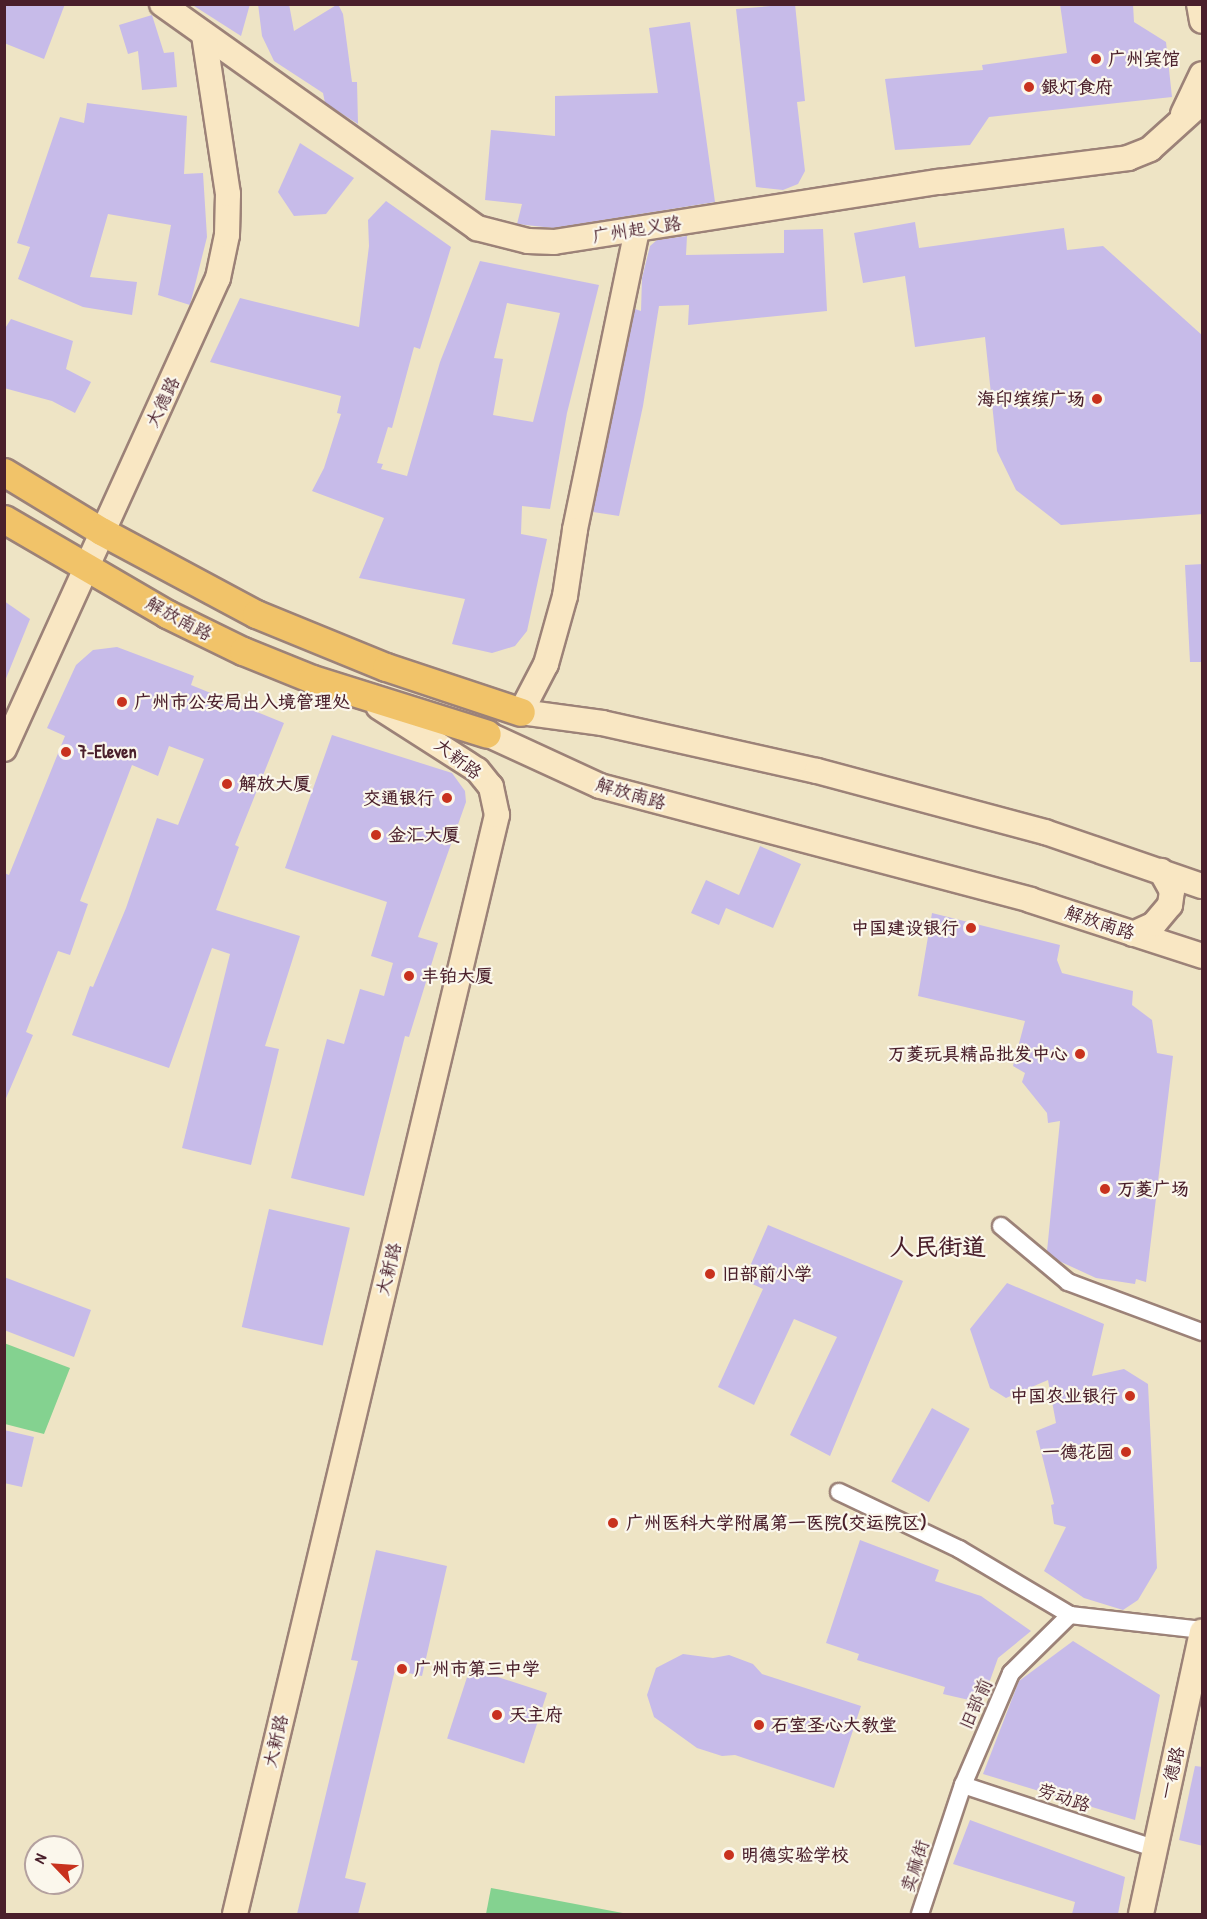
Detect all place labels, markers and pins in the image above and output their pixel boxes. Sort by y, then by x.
place label: 广州宾馆 [1108,48,1180,70]
marker: 广州宾馆 [1089,52,1103,66]
place label: 銀灯食府 [1041,76,1113,98]
marker: 銀灯食府 [1022,80,1036,94]
place label: 海印缤缤广场 [977,388,1085,410]
marker: 海印缤缤广场 [1090,392,1104,406]
place label: 广州市公安局出入境管理处 [134,691,350,713]
marker: 广州市公安局出入境管理处 [115,695,129,709]
place label: 7-Eleven [78,741,137,763]
marker: 7-Eleven [59,745,73,759]
place label: 解放大厦 [239,773,311,795]
marker: 解放大厦 [220,777,234,791]
place label: 交通银行 [363,787,435,809]
marker: 交通银行 [440,791,454,805]
place label: 金汇大厦 [388,824,460,846]
marker: 金汇大厦 [369,828,383,842]
place label: 中国建设银行 [851,917,959,939]
marker: 中国建设银行 [964,921,978,935]
place label: 丰铂大厦 [421,965,493,987]
marker: 丰铂大厦 [402,969,416,983]
place label: 万菱玩具精品批发中心 [888,1043,1068,1065]
marker: 万菱玩具精品批发中心 [1073,1047,1087,1061]
place label: 万菱广场 [1117,1178,1189,1200]
marker: 万菱广场 [1098,1182,1112,1196]
place label: 旧部前小学 [722,1263,812,1285]
marker: 旧部前小学 [703,1267,717,1281]
place label: 中国农业银行 [1010,1385,1118,1407]
marker: 中国农业银行 [1123,1389,1137,1403]
place label: 一德花园 [1042,1441,1114,1463]
marker: 一德花园 [1119,1445,1133,1459]
place label: 广州医科大学附属第一医院(交运院区) [626,1512,927,1534]
marker: 广州医科大学附属第一医院(交运院区) [604,1514,622,1532]
place label: 广州市第三中学 [414,1658,540,1680]
marker: 广州市第三中学 [395,1662,409,1676]
place label: 天主府 [509,1704,563,1726]
marker: 天主府 [490,1708,504,1722]
place label: 石室圣心大教堂 [771,1714,897,1736]
marker: 石室圣心大教堂 [752,1718,766,1732]
place label: 明德实验学校 [741,1844,849,1866]
marker: 明德实验学校 [722,1848,736,1862]

